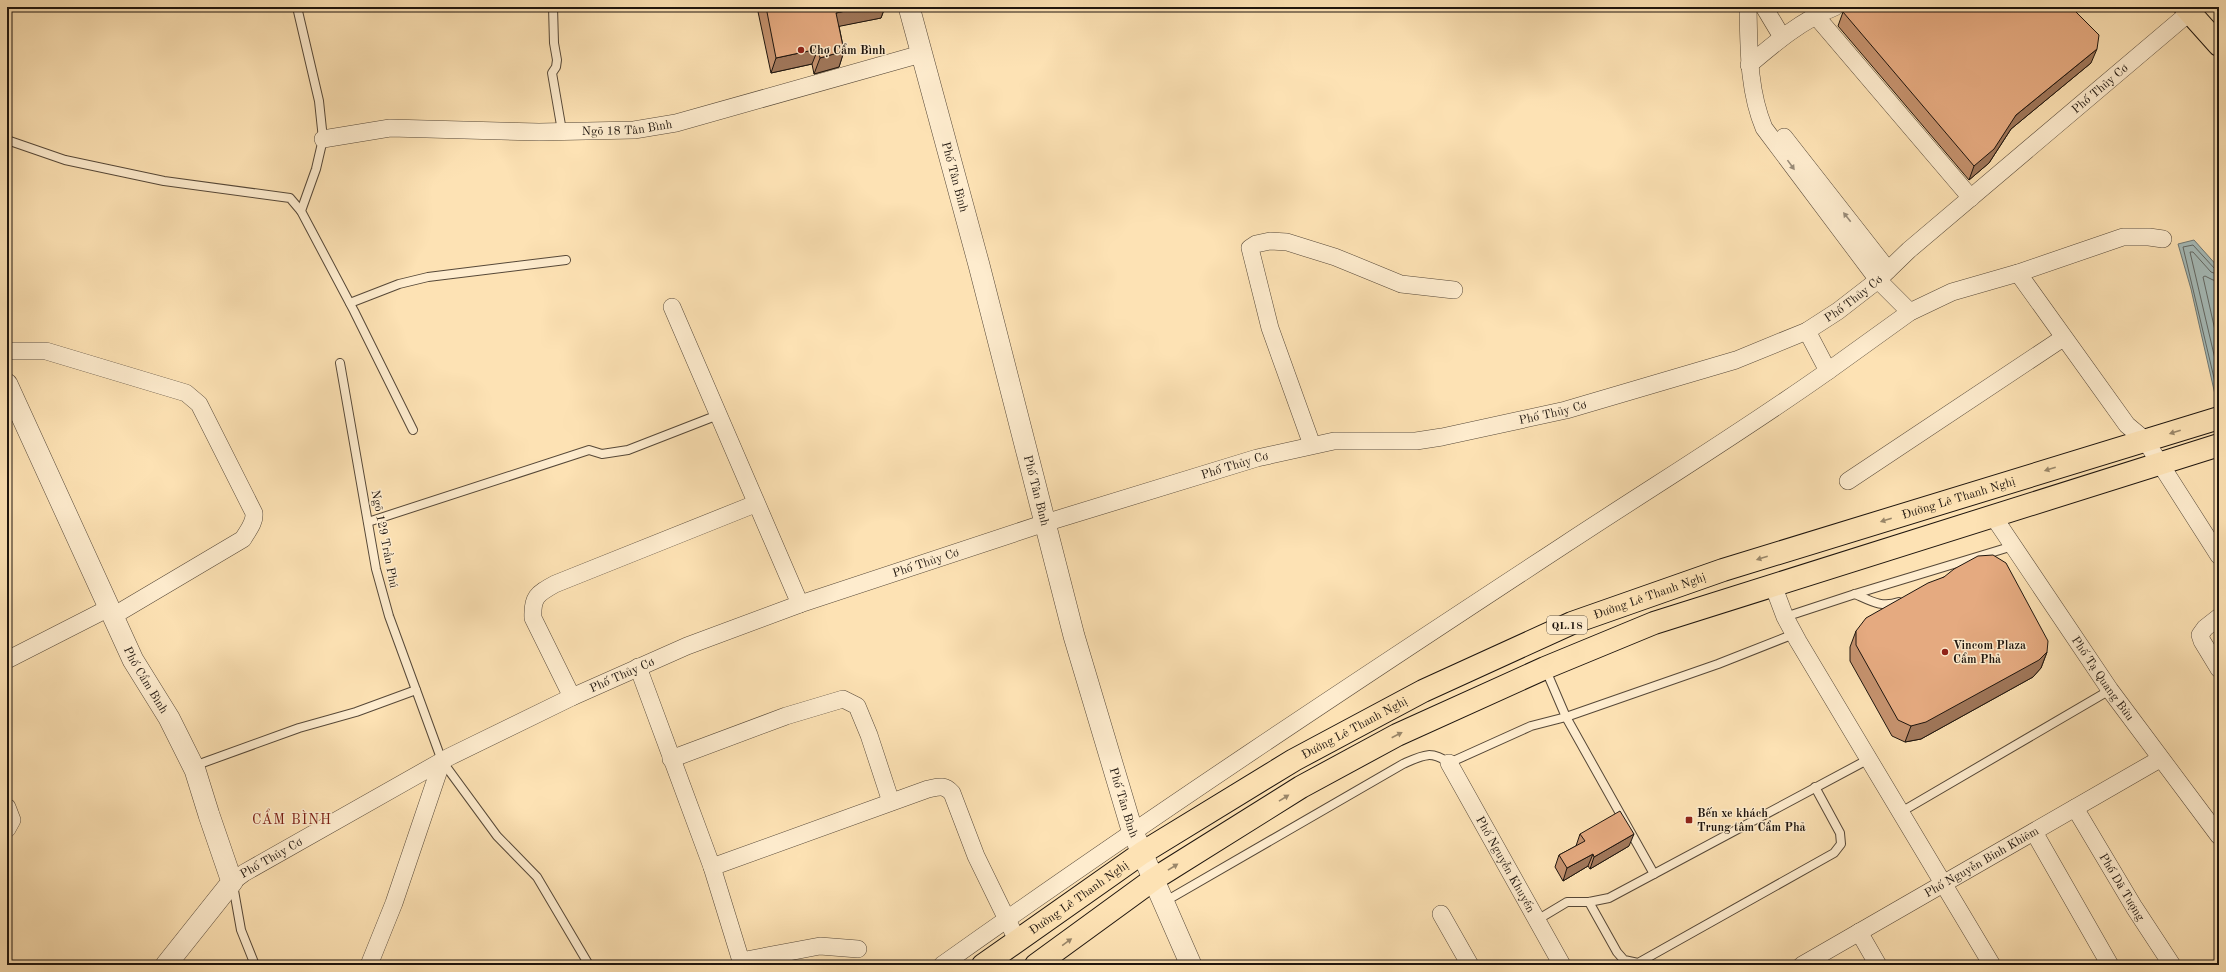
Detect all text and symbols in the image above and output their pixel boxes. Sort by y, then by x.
place label: Chợ Cẩm Bình [809,43,886,57]
marker: Chợ Cẩm Bình [796,45,806,55]
street label: Phố Thủy Cơ [2070,62,2131,116]
street label: Ngõ 18 Tân Bình [582,119,674,138]
street label: Phố Tân Bình [939,141,970,214]
one-way arrow [1787,160,1795,170]
one-way arrow [1843,212,1852,223]
street label: Phố Thủy Cơ [1823,274,1886,325]
street label: Phố Thủy Cơ [1518,399,1588,427]
one-way arrow [2168,429,2181,435]
street label: Phố Thủy Cơ [1200,451,1269,482]
street label: Phố Tân Bình [1021,454,1051,528]
one-way arrow [2044,466,2056,472]
street label: Đường Lê Thanh Nghị [1901,476,2017,522]
street label: Ngõ 129 Trần Phú [369,489,401,590]
one-way arrow [1880,517,1892,523]
street label: Phố Thủy Cơ [891,547,961,580]
one-way arrow [1755,555,1767,561]
street label: Đường Lê Thanh Nghị [1592,572,1708,622]
road number: QL.18 [1547,616,1587,634]
street label: Phố Tạ Quang Bửu [2069,634,2136,724]
place label: Vincom Plaza Cẩm Phả [1953,640,2026,666]
street label: Phố Cẩm Bình [121,645,170,716]
marker: Vincom Plaza Cẩm Phả [1940,647,1950,657]
street label: Phố Thủy Cơ [588,656,656,695]
street label: Đường Lê Thanh Nghị [1300,696,1410,762]
one-way arrow [1392,732,1403,738]
street label: Phố Tân Bình [1107,766,1140,840]
one-way arrow [1278,795,1290,802]
place label: Bến xe khách Trung tâm Cẩm Phả [1697,807,1806,834]
district label: CẨM BÌNH [252,808,332,827]
street label: Phố Nguyễn Khuyến [1473,815,1537,915]
marker: Bến xe khách Trung tâm Cẩm Phả [1684,815,1694,825]
street label: Phố Nguyễn Bỉnh Khiêm [1923,825,2041,900]
street label: Phố Thủy Cơ [238,836,305,881]
street label: Phố Dã Tượng [2096,852,2147,924]
street label: Đường Lê Thanh Nghị [1028,860,1131,937]
one-way arrow [1168,863,1178,871]
one-way arrow [1062,938,1073,946]

